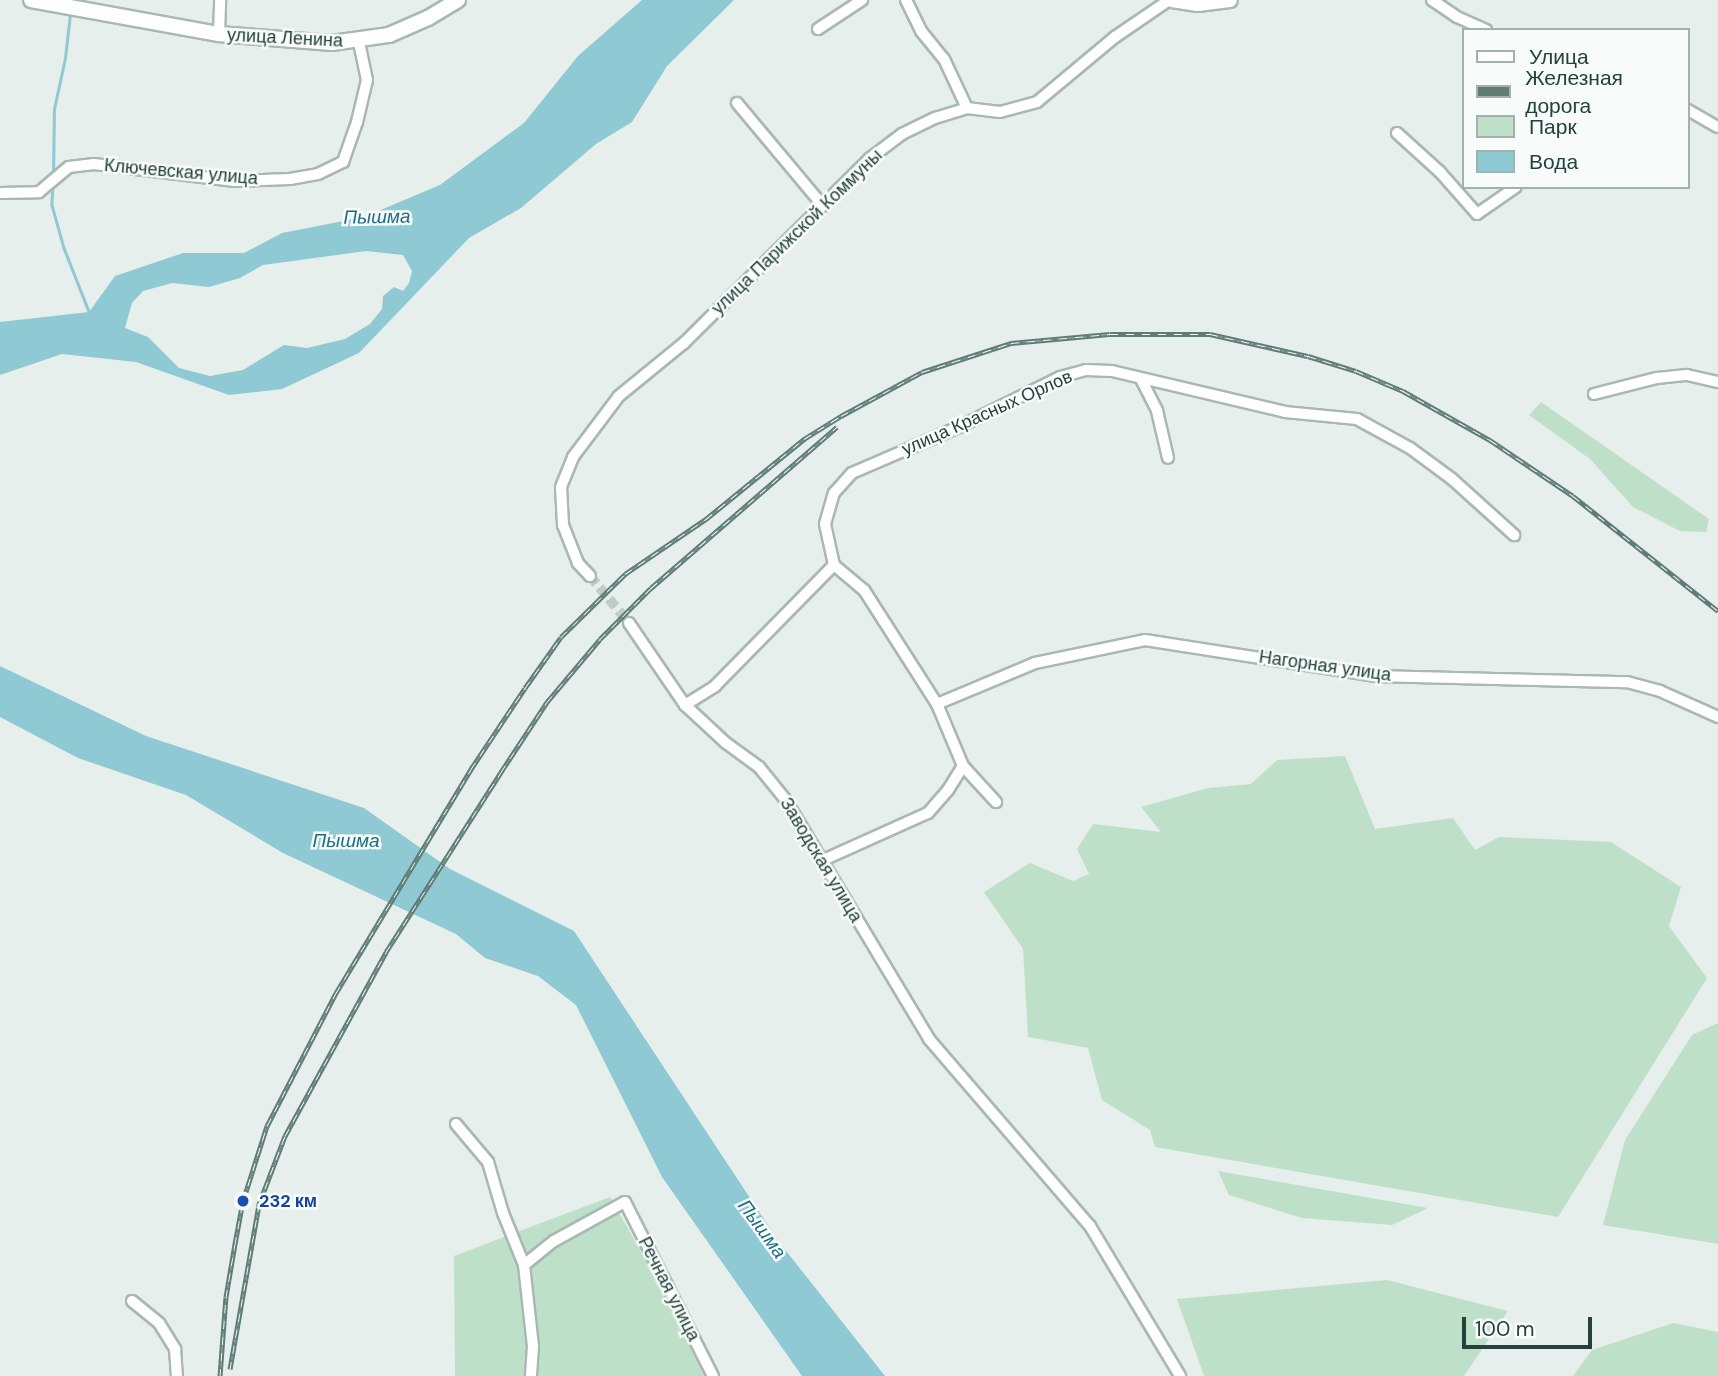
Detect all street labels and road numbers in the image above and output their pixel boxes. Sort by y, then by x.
street label: улица Ленина [226,24,344,52]
street label: улица Парижской Коммуны [707,145,887,319]
street label: Ключевская улица [103,155,259,189]
street label: улица Красных Орлов [899,366,1075,460]
street label: Нагорная улица [1258,646,1392,686]
street label: Заводская улица [775,794,867,926]
street label: Речная улица [634,1233,704,1345]

